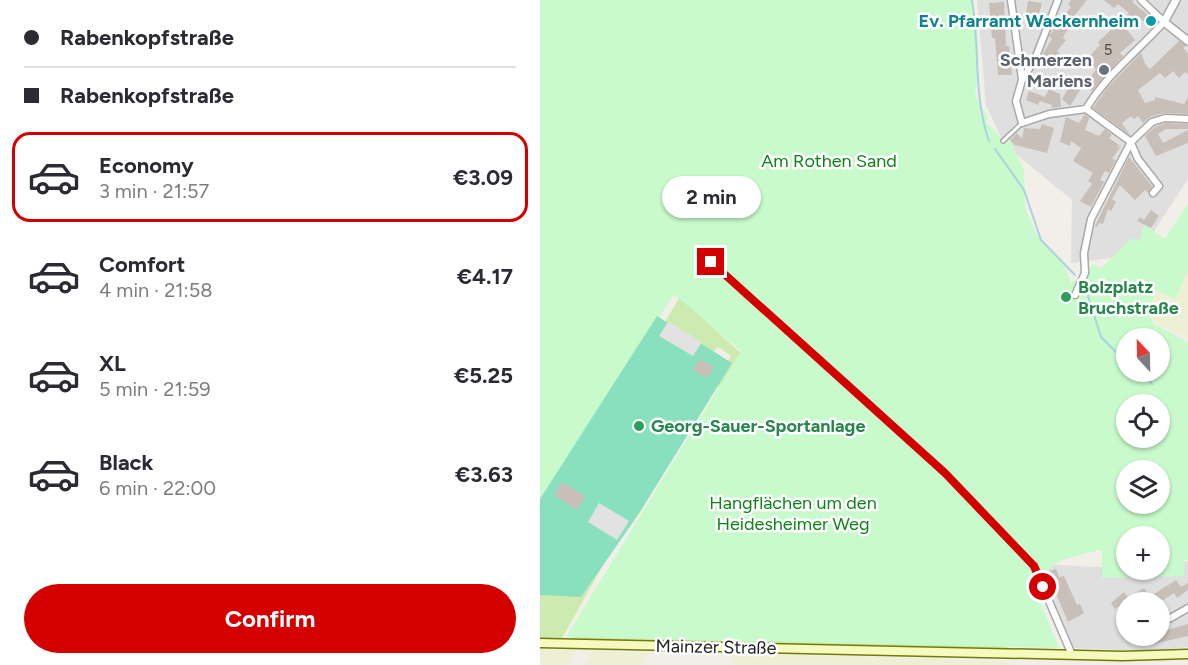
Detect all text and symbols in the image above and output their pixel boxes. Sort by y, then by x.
place label: Ev. Pfarramt Wackernheim [919,10,1139,32]
marker: Ev. Pfarramt Wackernheim [1144,14,1158,28]
text: Rabenkopfstraße [60,24,234,51]
house number: 5 [1104,41,1112,59]
place label: Schmerzen Mariens [1000,49,1093,92]
marker: Schmerzen Mariens [1097,63,1111,77]
text: Rabenkopfstraße [60,82,234,109]
icon: car [27,150,81,204]
park label: Am Rothen Sand [761,150,897,172]
text: Economy [99,152,194,179]
text: €3.09 [453,164,513,191]
callout: 2 min [662,175,760,217]
text: 3 min · 21:57 [99,179,209,203]
text: 2 min [686,185,737,209]
route end [697,248,724,275]
icon: car [27,249,81,303]
text: Comfort [99,251,185,278]
text: €4.17 [457,263,513,290]
place label: Bolzplatz Bruchstraße [1078,276,1179,319]
text: 4 min · 21:58 [99,278,212,302]
marker: Bolzplatz Bruchstraße [1059,290,1073,304]
north arrow [1116,328,1170,382]
map controls [1116,328,1170,646]
icon: car [27,348,81,402]
text: XL [99,350,126,377]
text: €5.25 [454,362,513,389]
text: 5 min · 21:59 [99,377,211,401]
button: locate [1116,394,1170,448]
place label: Georg-Sauer-Sportanlage [651,415,865,437]
marker: Georg-Sauer-Sportanlage [632,419,646,433]
icon: car [27,447,81,501]
text: Black [99,449,153,476]
button: layers [1116,460,1170,514]
text: €3.63 [455,461,513,488]
text: 6 min · 22:00 [99,476,216,500]
park label: Hangflächen um den Heidesheimer Weg [709,492,877,535]
button: + [1116,526,1170,580]
route start [1029,573,1056,600]
button: Confirm [24,584,516,653]
button: − [1116,592,1170,646]
street label: Mainzer Straße [655,635,777,659]

